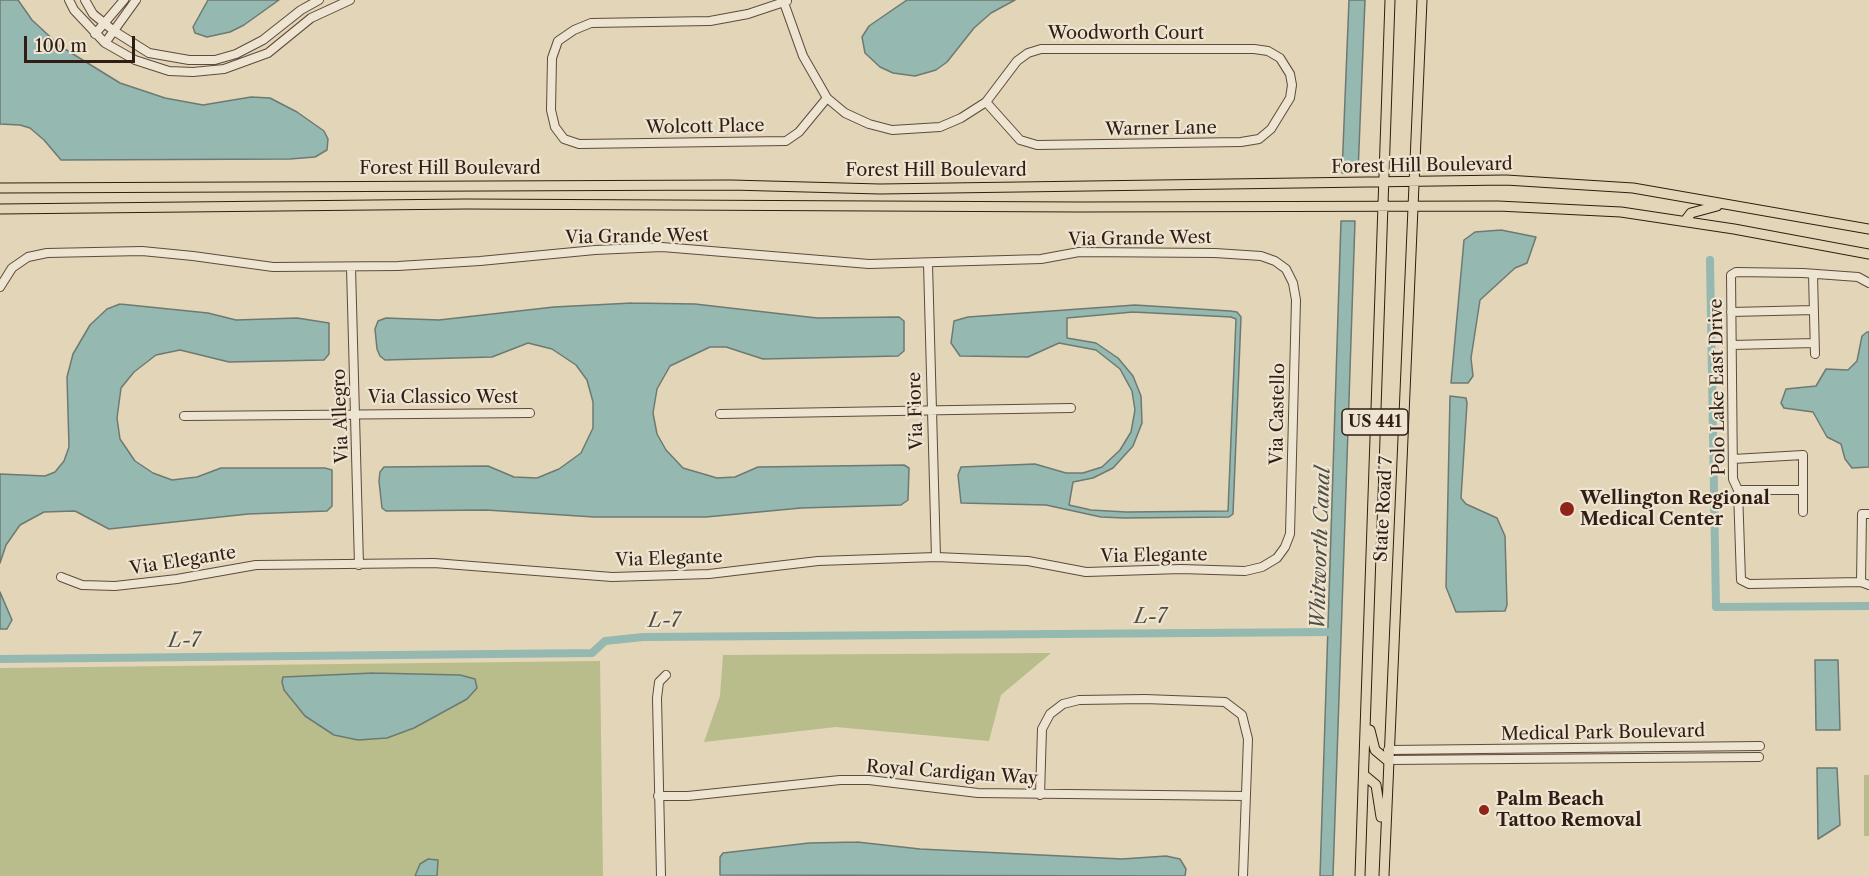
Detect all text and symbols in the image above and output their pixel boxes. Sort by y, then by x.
street label: Woodworth Court [1048,23,1204,45]
scale bar [27,24,138,62]
text: 100 m [35,35,87,57]
street label: Wolcott Place [645,115,765,139]
street label: Warner Lane [1105,117,1217,141]
street label: Forest Hill Boulevard [1331,154,1513,178]
street label: Forest Hill Boulevard [359,158,541,180]
street label: Forest Hill Boulevard [845,160,1027,182]
street label: Via Grande West [565,225,709,249]
street label: Via Grande West [1068,227,1212,251]
street label: Polo Lake East Drive [1706,298,1730,476]
street label: Via Castello [1266,363,1290,465]
street label: Via Allegro [329,368,353,464]
street label: Via Fiore [904,371,928,451]
street label: Via Classico West [368,387,518,409]
road number: US 441 [1342,409,1408,435]
street label: State Road 7 [1370,455,1398,563]
water label: Whitworth Canal [1306,466,1336,630]
place label: Wellington Regional Medical Center [1580,488,1770,530]
marker: Wellington Regional Medical Center [1558,500,1576,518]
street label: Via Elegante [128,542,238,580]
street label: Via Elegante [1100,544,1208,568]
street label: Via Elegante [615,546,723,572]
water label: L-7 [1134,605,1166,629]
water label: L-7 [648,609,680,633]
water label: L-7 [168,629,200,653]
street label: Medical Park Boulevard [1501,720,1705,746]
street label: Royal Cardigan Way [865,756,1039,790]
place label: Palm Beach Tattoo Removal [1496,789,1642,832]
marker: Palm Beach Tattoo Removal [1477,803,1491,817]

